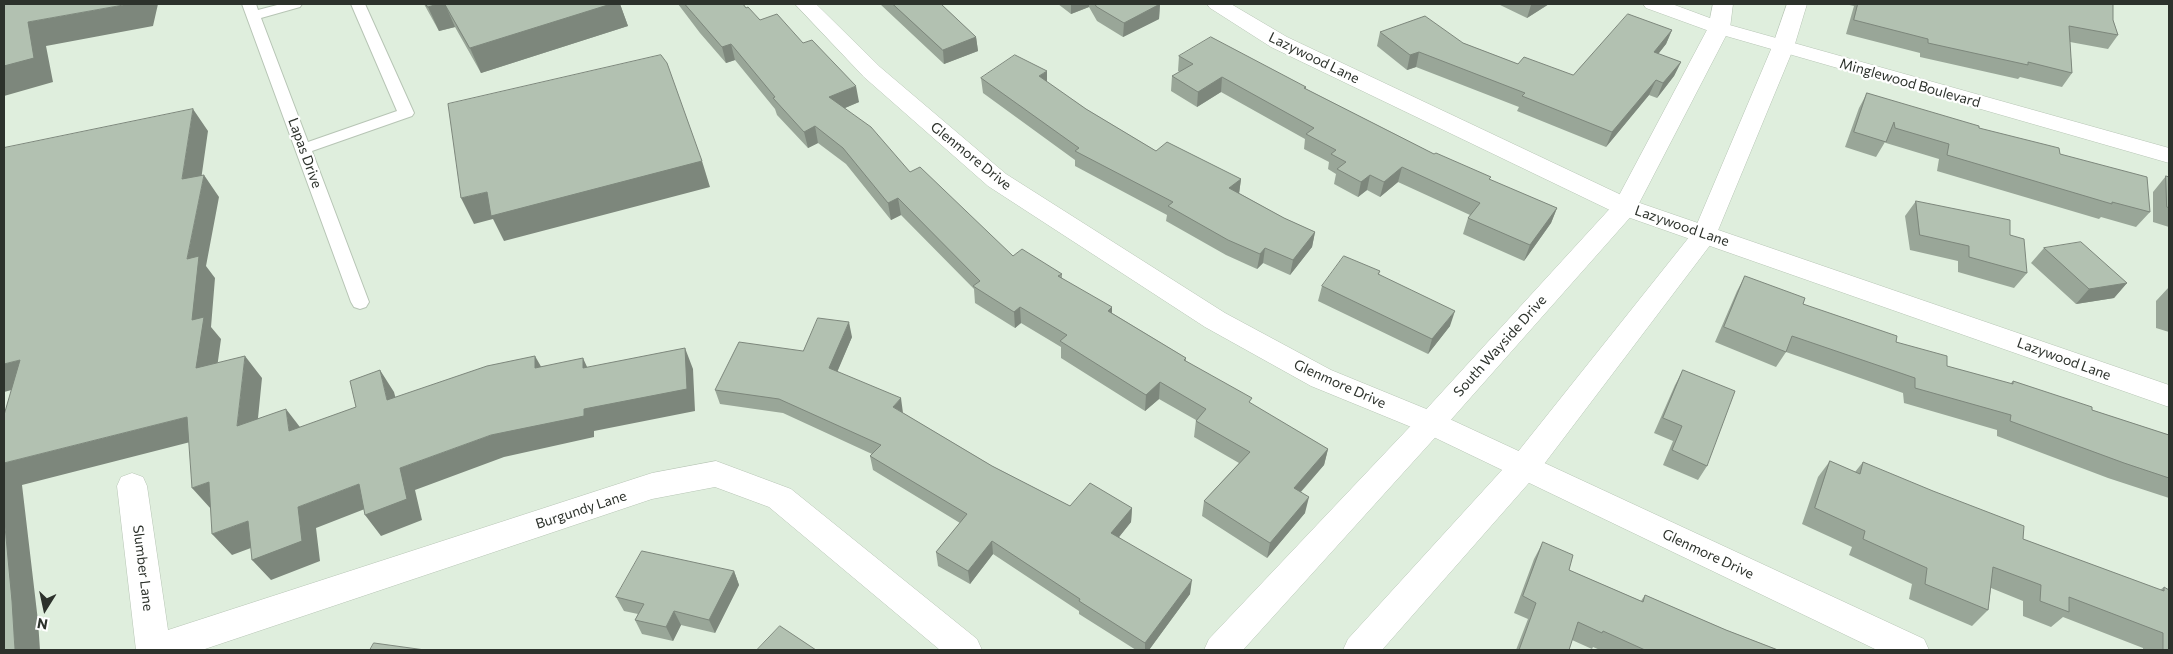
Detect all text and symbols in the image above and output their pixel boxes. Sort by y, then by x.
street label: Lazywood Lane [1266,29,1362,87]
street label: Minglewood Boulevard [1838,55,1982,111]
street label: Lapas Drive [284,115,326,191]
street label: Glenmore Drive [927,118,1015,194]
street label: Lazywood Lane [1633,202,1731,250]
street label: South Wayside Drive [1450,292,1550,400]
street label: Lazywood Lane [2015,334,2113,384]
street label: Glenmore Drive [1291,356,1389,412]
street label: Burgundy Lane [533,487,629,533]
street label: Slumber Lane [129,524,157,612]
street label: Glenmore Drive [1660,525,1756,583]
north arrow [20,584,70,634]
text: N [36,615,49,634]

